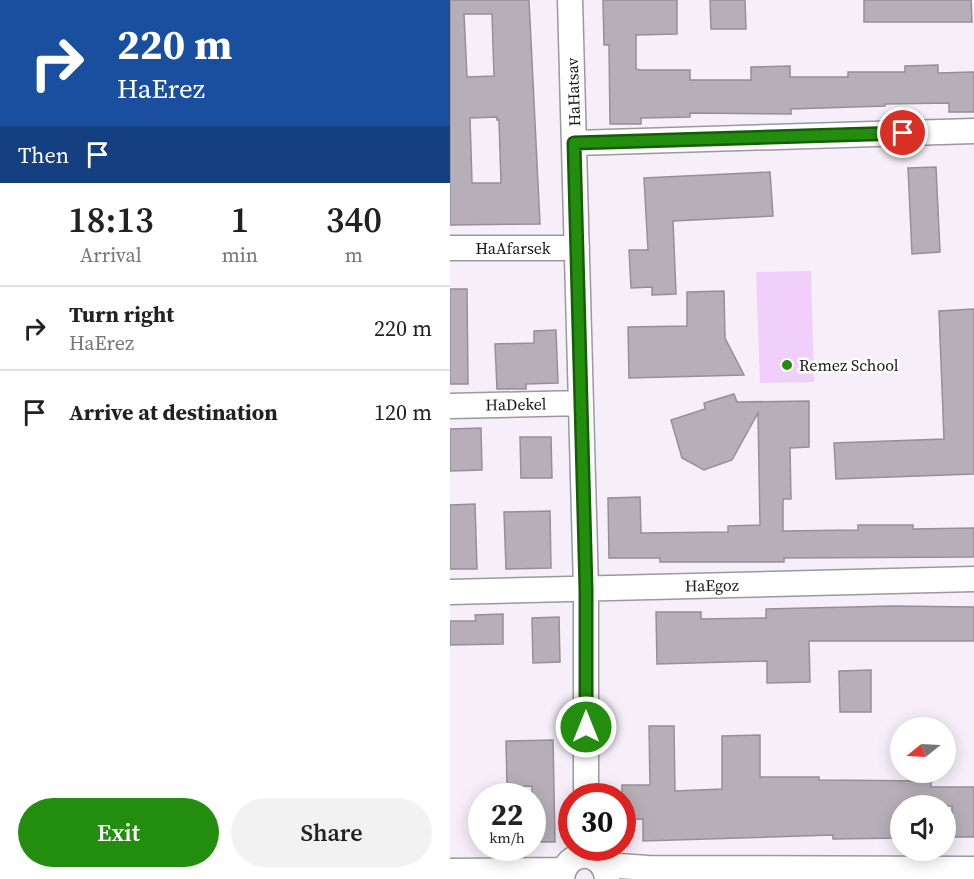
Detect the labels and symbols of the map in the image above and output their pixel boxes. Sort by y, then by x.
street label: HaHatsav [561,57,585,127]
pin [877,107,928,158]
street label: HaAfarsek [475,237,551,259]
place label: Remez School [799,354,899,376]
marker: Remez School [780,358,794,372]
street label: HaDekel [485,392,547,416]
street label: HaEgoz [685,574,739,596]
position arrow [554,695,618,759]
north arrow [890,717,956,783]
speed limit sign: 30 [558,783,636,861]

